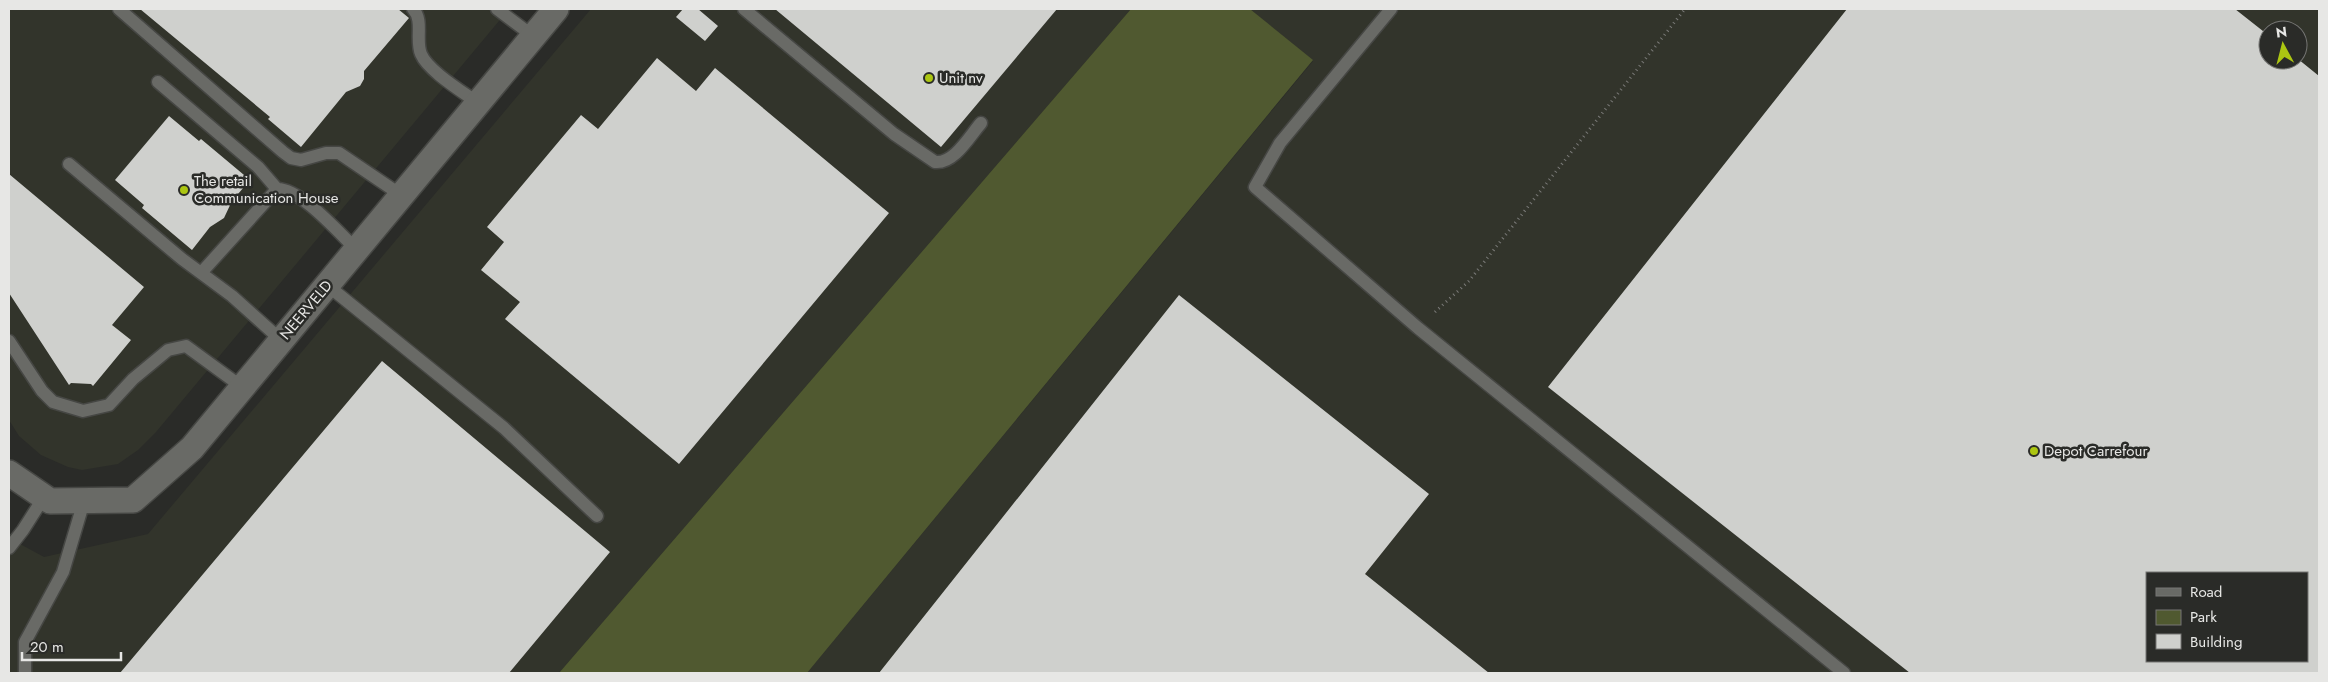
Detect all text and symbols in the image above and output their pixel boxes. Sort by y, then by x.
north arrow [2258,20,2308,70]
text: N [2275,21,2288,43]
place label: Unit nv [939,67,983,89]
marker: Unit nv [923,72,935,84]
place label: The retail Communication House [194,170,339,209]
marker: The retail Communication House [178,184,190,196]
street label: NEERVELD [275,275,337,345]
place label: Depot Carrefour [2044,440,2148,462]
marker: Depot Carrefour [2028,445,2040,457]
legend [2146,572,2308,662]
text: Road [2190,581,2222,603]
text: Park [2190,606,2217,628]
scale bar [22,630,121,662]
text: Building [2190,631,2242,653]
text: 20 m [30,636,64,658]

